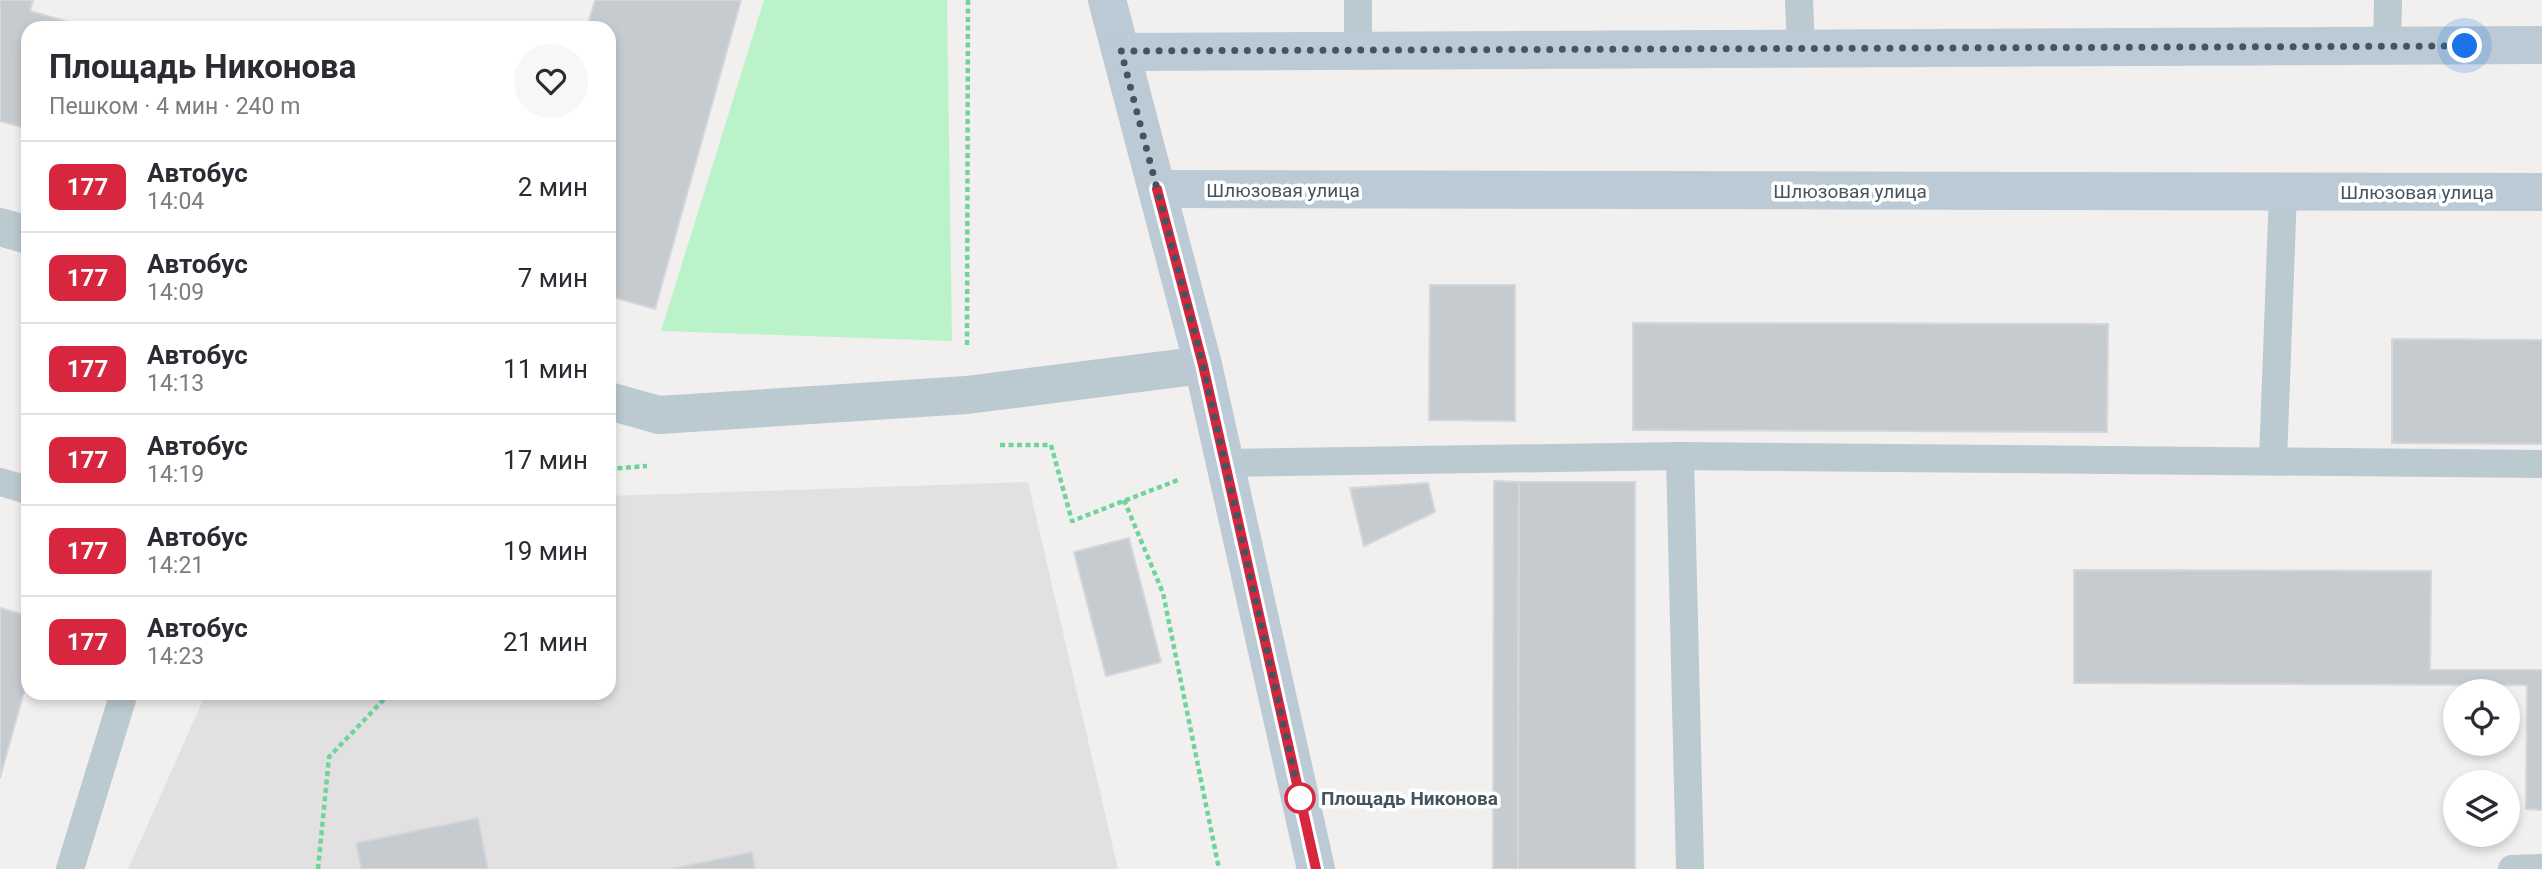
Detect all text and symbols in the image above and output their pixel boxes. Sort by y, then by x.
your location [2447,28,2482,63]
button: heart [514,44,588,118]
text: Площадь Никонова [49,47,356,86]
text: Пешком · 4 мин · 240 m [49,93,300,120]
text: Автобус [147,158,248,188]
text: 2 мин [518,172,588,202]
text: 177 [67,173,108,201]
street label: Шлюзовая улица [1206,179,1360,202]
street label: Шлюзовая улица [1773,180,1927,203]
street label: Шлюзовая улица [2340,181,2494,204]
text: 14:04 [147,188,204,215]
text: Автобус [147,249,248,279]
text: 7 мин [518,263,588,293]
text: 177 [67,264,108,292]
text: 14:09 [147,279,204,306]
text: Автобус [147,340,248,370]
text: 11 мин [503,354,588,384]
text: 177 [67,355,108,383]
text: 14:13 [147,370,204,397]
text: Автобус [147,431,248,461]
text: 17 мин [503,445,588,475]
text: 177 [67,446,108,474]
text: 14:19 [147,461,204,488]
text: Автобус [147,522,248,552]
text: 19 мин [503,536,588,566]
text: 177 [67,537,108,565]
text: 14:21 [147,552,204,579]
text: Автобус [147,613,248,643]
text: 21 мин [503,627,588,657]
text: 177 [67,628,108,656]
text: 14:23 [147,643,204,670]
map controls [2443,679,2520,847]
button: locate [2443,679,2520,756]
button: layers [2443,770,2520,847]
marker: Площадь Никонова [1285,783,1315,813]
place label: Площадь Никонова [1321,787,1498,810]

